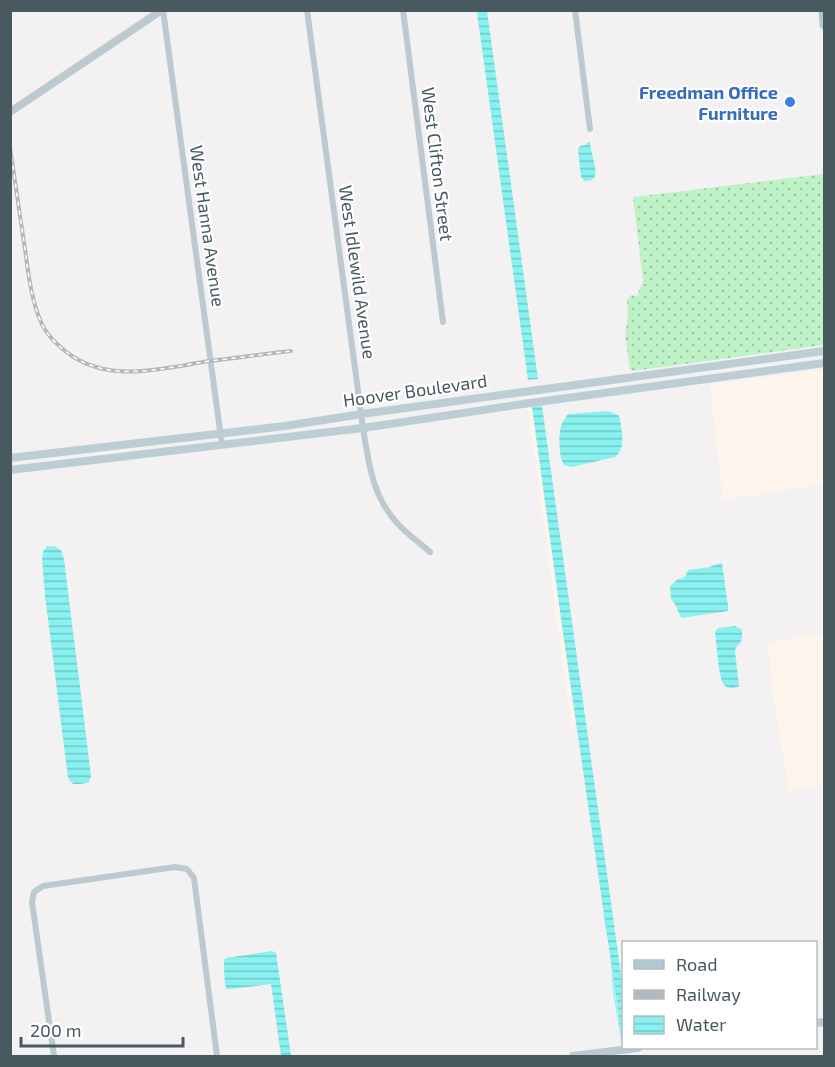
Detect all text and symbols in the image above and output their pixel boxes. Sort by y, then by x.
place label: Freedman Office Furniture [639,81,778,124]
street label: West Clifton Street [418,86,458,242]
marker: Freedman Office Furniture [783,95,797,109]
street label: West Hanna Avenue [186,144,230,308]
street label: West Idlewild Avenue [335,184,381,360]
street label: Hoover Boulevard [341,369,489,411]
legend [622,941,817,1049]
text: Road [676,953,717,975]
text: Railway [676,983,741,1005]
scale bar [21,1010,183,1048]
text: Water [676,1013,726,1035]
text: 200 m [30,1019,82,1041]

